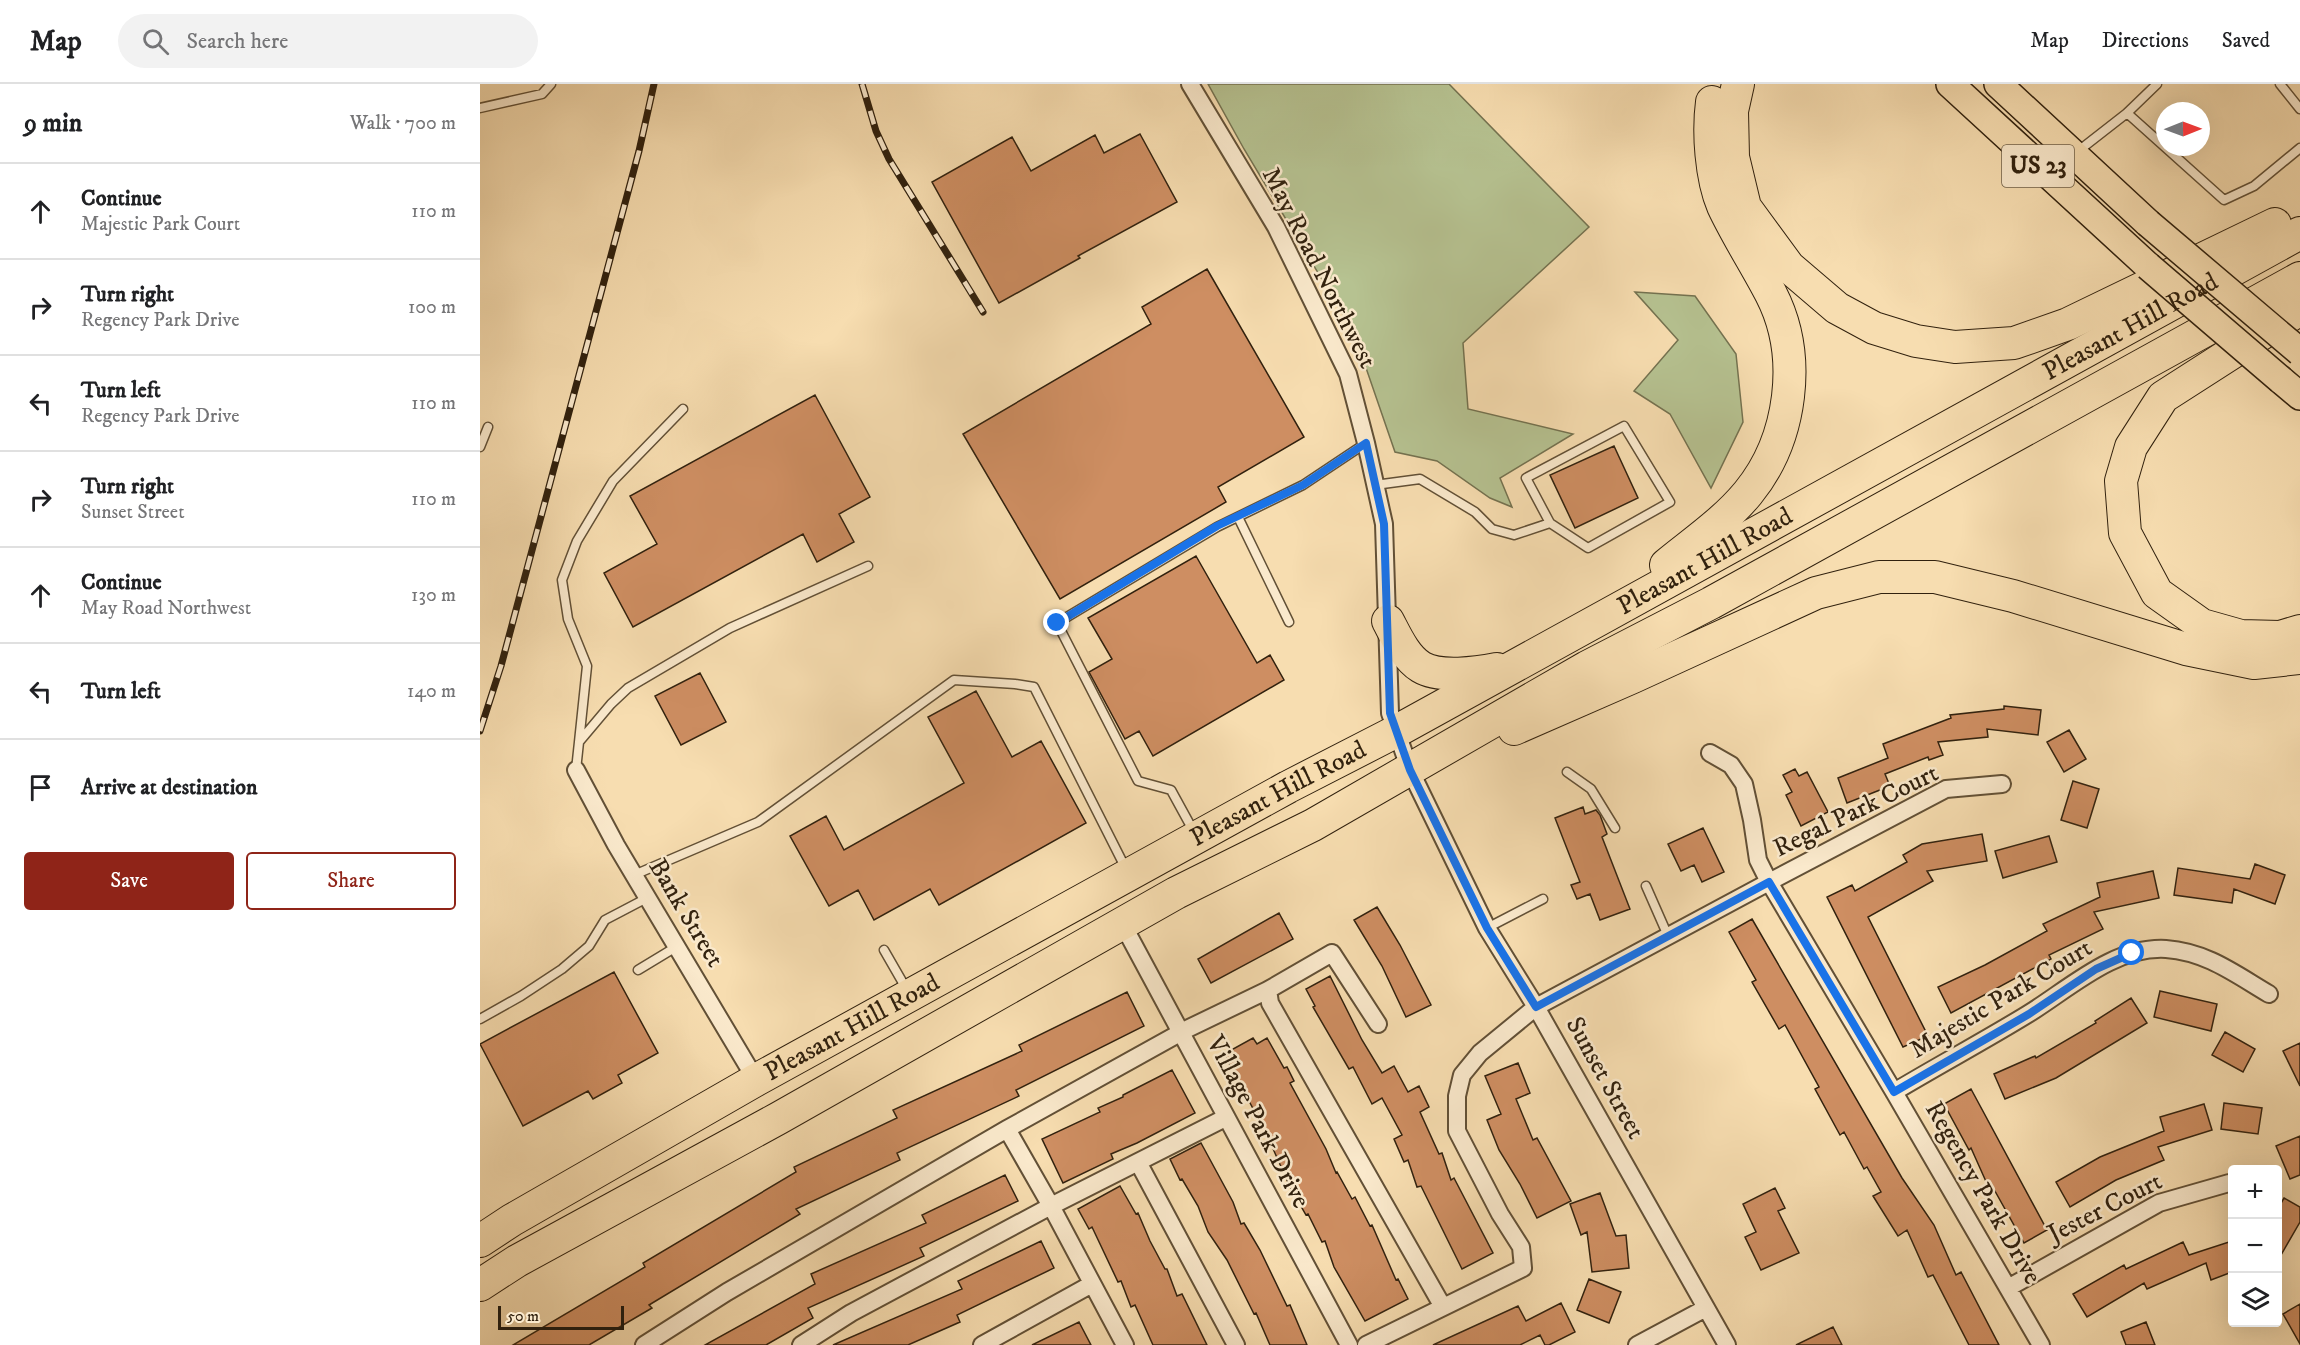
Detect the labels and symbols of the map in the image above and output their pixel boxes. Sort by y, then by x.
north arrow [2156,102,2210,156]
road number: US 23 [2002,145,2074,187]
street label: May Road Northwest [1254,162,1384,374]
street label: Pleasant Hill Road [2037,265,2224,388]
street label: Pleasant Hill Road [1611,500,1798,623]
route end [1043,609,1069,635]
street label: Pleasant Hill Road [1184,733,1372,854]
street label: Regal Park Court [1768,757,1944,865]
street label: Bank Street [641,853,731,973]
street label: Majestic Park Court [1904,932,2098,1066]
route start [2118,939,2144,965]
street label: Pleasant Hill Road [758,966,945,1089]
street label: Sunset Street [1558,1011,1652,1145]
street label: Village Park Drive [1198,1029,1317,1214]
street label: Regency Park Drive [1917,1096,2049,1290]
street label: Jester Court [2040,1165,2168,1252]
scale bar [498,1303,624,1330]

